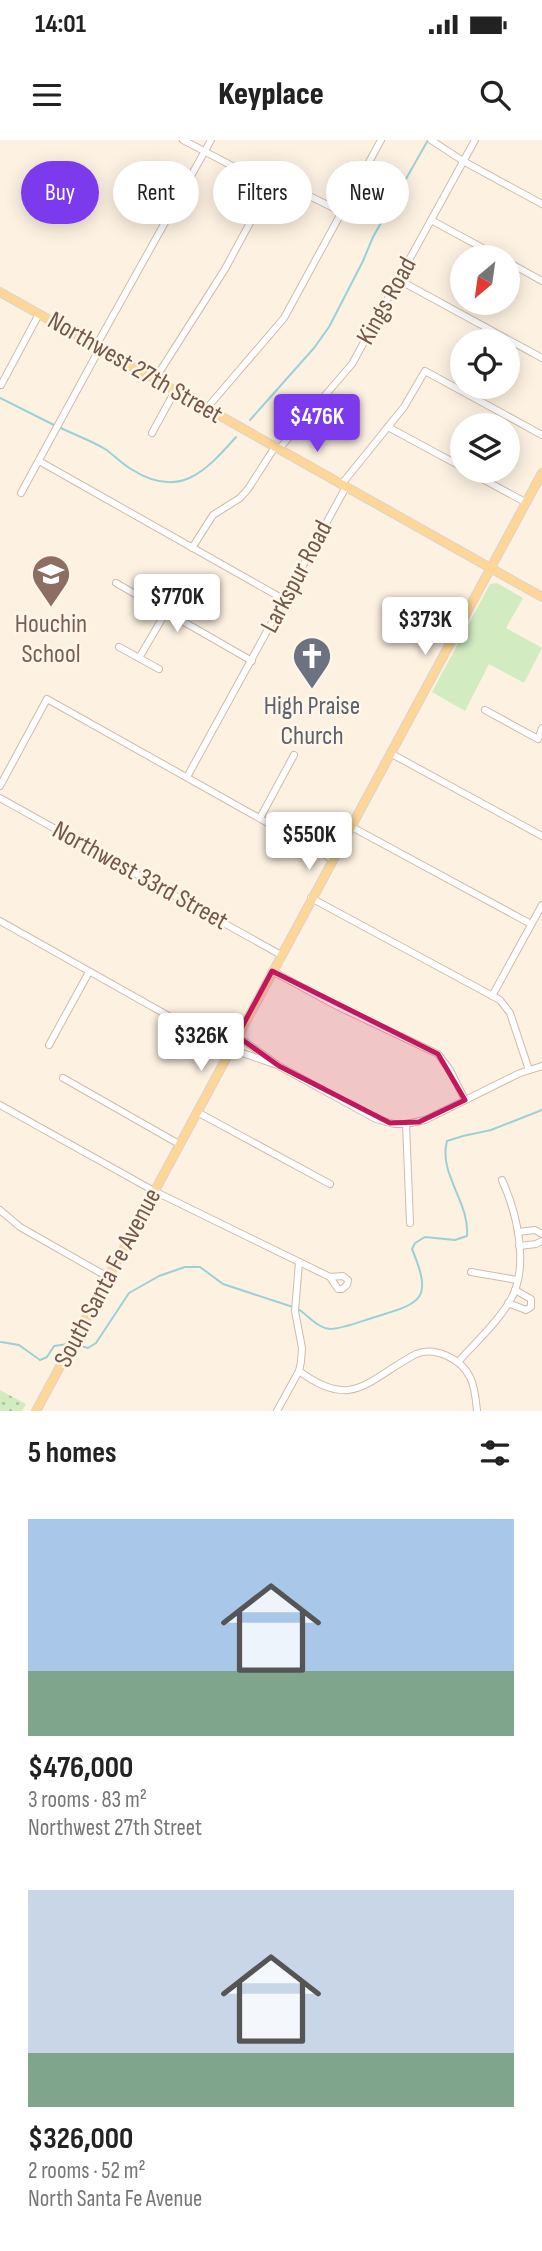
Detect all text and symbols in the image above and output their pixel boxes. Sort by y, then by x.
text: 14:01 [35,9,86,40]
text: Keyplace [218,75,324,114]
icon: menu [28,76,66,114]
icon: search [476,76,514,114]
chip: Buy [21,161,99,224]
chip: Rent [113,161,199,224]
chip: Filters [213,161,312,224]
chip: New [326,161,409,224]
north arrow [450,245,520,315]
map controls [450,245,520,483]
street label: Kings Road [350,252,424,350]
street label: Northwest 27th Street [42,305,228,431]
button: locate [450,329,520,399]
pin: $476K [268,394,366,454]
text: $476K [290,403,344,431]
button: layers [450,413,520,483]
street label: Larkspur Road [255,516,339,638]
school or university icon: Houchin School [30,553,72,608]
pin: $770K [128,574,226,634]
text: $770K [150,583,204,611]
pin: $373K [376,598,474,657]
text: $373K [398,606,452,634]
place label: Houchin School [15,609,87,670]
church icon: High Praise Church [291,635,333,690]
place label: High Praise Church [264,691,360,752]
pin: $550K [260,812,358,872]
street label: Northwest 33rd Street [47,815,233,937]
text: $550K [282,821,336,849]
pin: $326K [152,1014,250,1073]
text: $326K [174,1022,228,1050]
street label: South Santa Fe Avenue [48,1183,168,1373]
icon: filters [476,1434,514,1472]
text: 5 homes [28,1435,117,1471]
icon: home [208,1565,334,1691]
text: $476,000 [28,1750,133,1786]
text: 3 rooms · 83 m² [28,1786,147,1814]
text: Northwest 27th Street [28,1814,202,1842]
icon: home [208,1936,334,2062]
text: $326,000 [28,2121,133,2157]
text: 2 rooms · 52 m² [28,2157,146,2185]
text: North Santa Fe Avenue [28,2185,202,2213]

